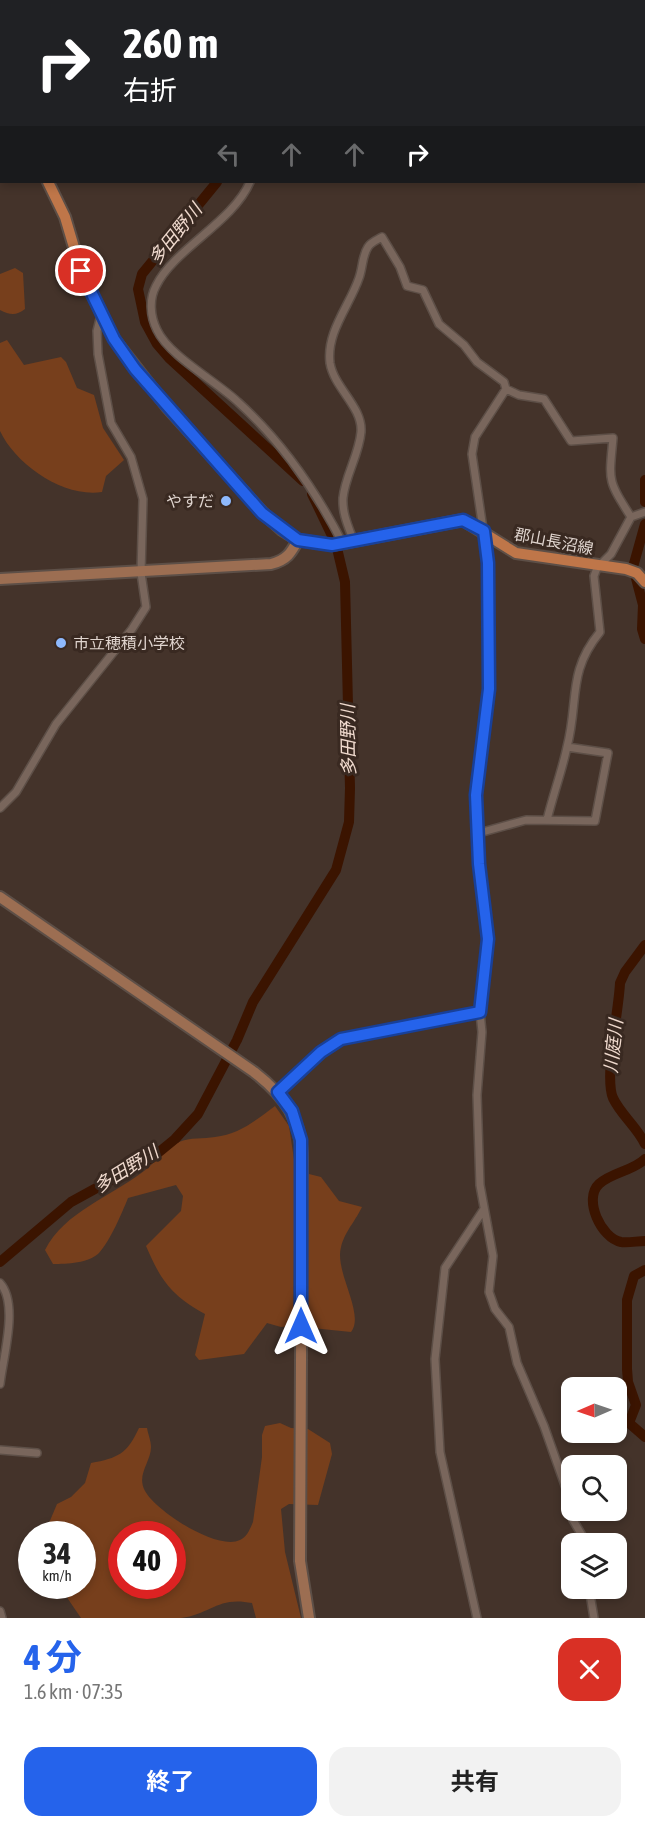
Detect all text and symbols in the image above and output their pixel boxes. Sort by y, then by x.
text: 260 m [123,19,218,67]
icon: right [24,24,102,102]
text: 右折 [123,75,177,106]
icon: left [212,138,245,171]
icon: ahead [275,138,308,171]
icon: ahead [338,138,371,171]
icon: right [401,138,434,171]
water label: 多田野川 [144,198,207,269]
pin [55,245,106,296]
icon: arrive [64,254,97,287]
place label: やすだ [166,492,214,510]
marker: やすだ [219,494,233,508]
street label: 郡山長沼線 [513,525,595,557]
place label: 市立穂積小学校 [73,634,185,652]
marker: 市立穂積小学校 [54,636,68,650]
water label: 多田野川 [337,702,359,776]
water label: 川庭川 [600,1016,626,1074]
water label: 多田野川 [90,1140,164,1197]
position arrow [269,1294,333,1358]
north arrow [561,1377,627,1443]
map controls [561,1377,627,1599]
button: search [561,1455,627,1521]
speed limit sign: 40 [108,1521,186,1599]
button: layers [561,1533,627,1599]
text: 34 [43,1536,71,1570]
text: km/h [42,1567,72,1584]
text: 4 分 [24,1636,82,1678]
button: close [558,1638,621,1701]
text: 1.6 km · 07:35 [24,1680,123,1703]
button: 終了 [24,1747,317,1816]
button: 共有 [329,1747,621,1816]

